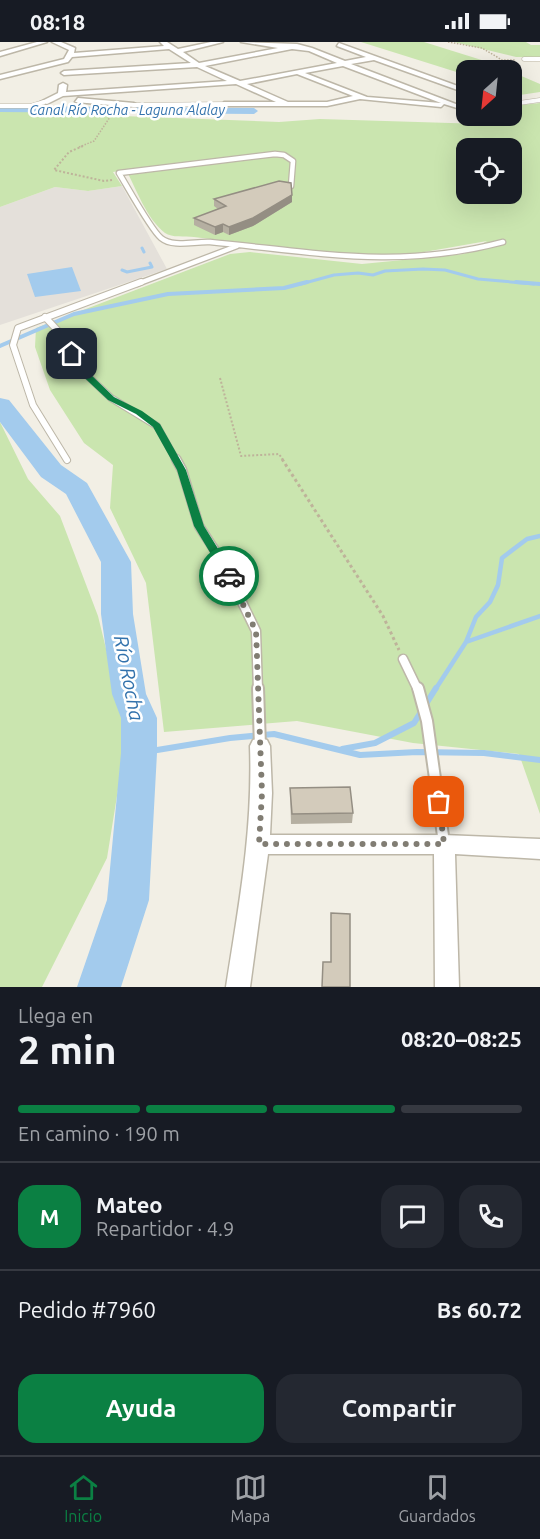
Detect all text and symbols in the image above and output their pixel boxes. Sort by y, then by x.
text: 08:18 [30,9,85,34]
north arrow [456,60,522,126]
map controls [456,60,522,204]
water label: Canal Río Rocha - Laguna Alalay [29,102,225,118]
button: locate [456,138,522,204]
pin [46,328,97,379]
icon: home [55,337,88,370]
courier [199,546,259,606]
icon: car [213,560,246,593]
water label: Río Rocha [110,633,149,723]
pin [413,776,464,827]
icon: bag [422,785,455,818]
text: Llega en [18,1004,93,1027]
text: 08:20–08:25 [401,1026,522,1051]
text: 2 min [18,1028,117,1071]
text: En camino · 190 m [18,1122,180,1145]
button: chat [381,1185,444,1248]
button: phone [459,1185,522,1248]
text: Mateo [96,1192,163,1217]
text: M [40,1204,59,1229]
text: Repartidor · 4.9 [96,1217,234,1240]
text: Pedido #7960 [18,1297,156,1322]
text: Bs 60.72 [437,1297,522,1322]
button: Ayuda [18,1374,264,1443]
button: Compartir [276,1374,522,1443]
tab: Inicio [64,1471,102,1525]
tab: Mapa [230,1471,270,1525]
tab: Guardados [399,1471,476,1525]

